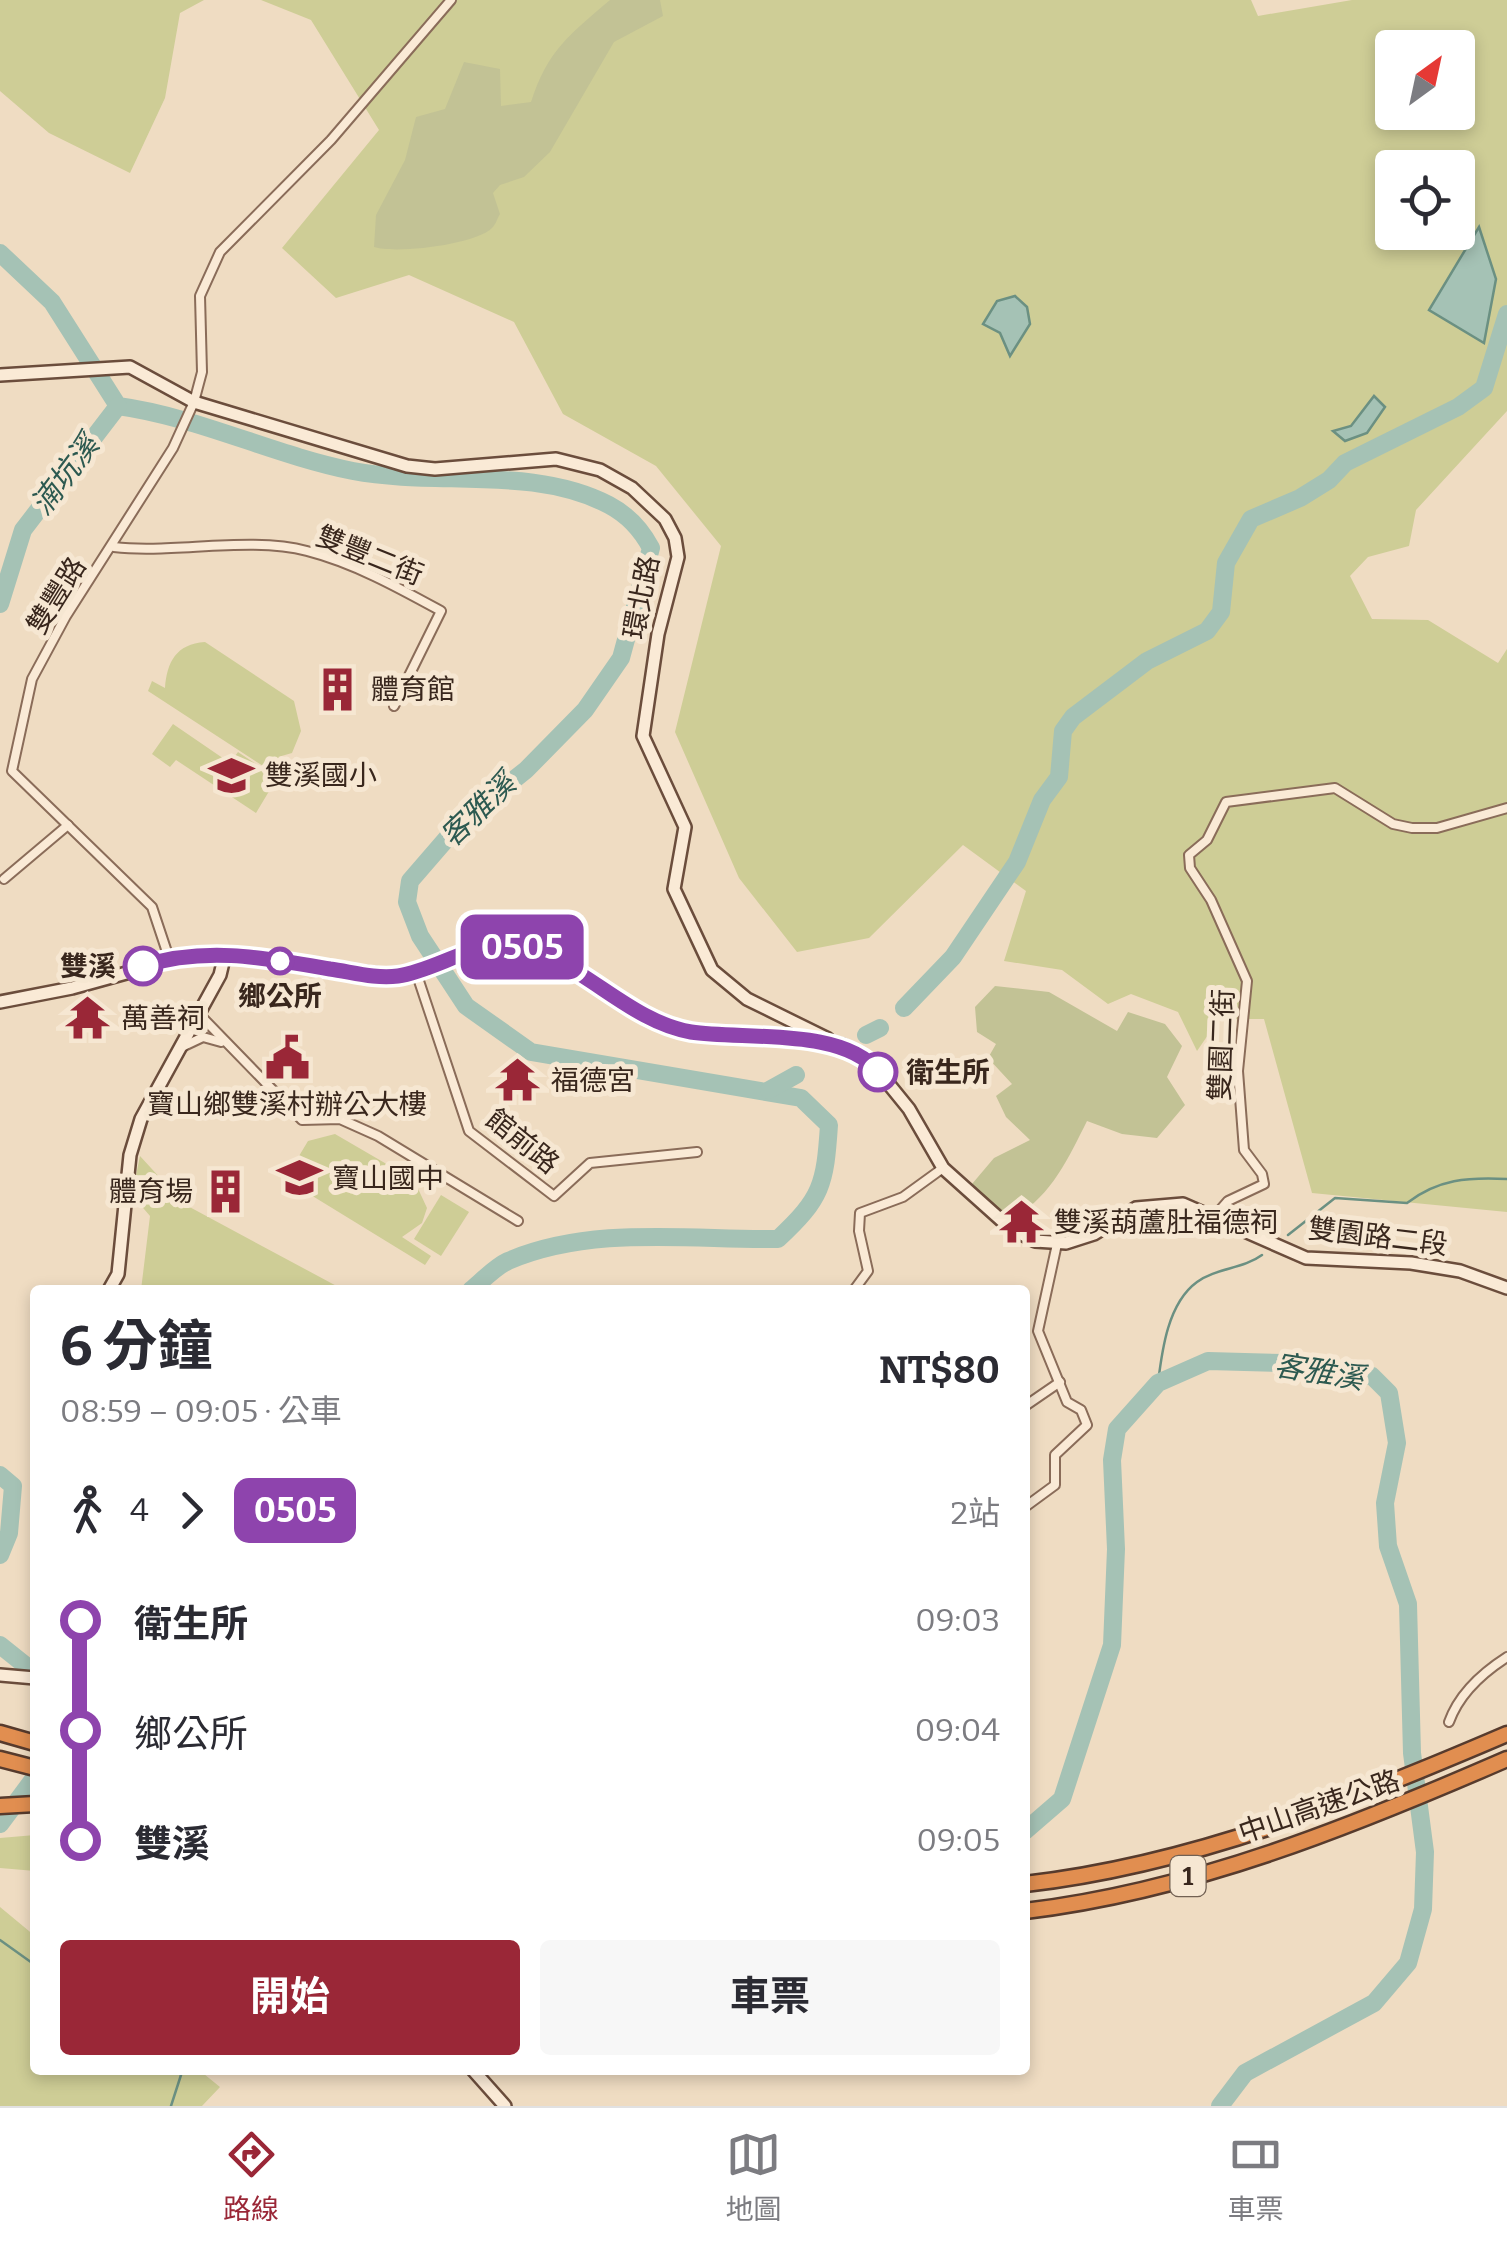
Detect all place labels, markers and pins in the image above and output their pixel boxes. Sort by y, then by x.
building icon: 體育館 [314,665,362,713]
place label: 體育館 [371,673,455,706]
school or university icon: 雙溪國小 [208,751,256,799]
place label: 雙溪國小 [265,759,377,792]
marker: 雙溪 [124,947,162,985]
marker: 鄉公所 [267,948,293,974]
place label: 雙溪 [60,950,116,983]
place label: 鄉公所 [238,980,322,1013]
temple icon: 萬善祠 [64,994,112,1042]
place label: 萬善祠 [121,1002,205,1035]
public building icon: 寶山鄉雙溪村辦公大樓 [263,1034,311,1082]
marker: 衛生所 [859,1053,897,1091]
temple icon: 福德宮 [494,1056,542,1104]
place label: 衛生所 [906,1056,990,1089]
place label: 福德宮 [551,1064,635,1097]
place label: 寶山鄉雙溪村辦公大樓 [147,1088,427,1121]
school or university icon: 寶山國中 [275,1154,323,1202]
place label: 寶山國中 [332,1162,444,1195]
building icon: 體育場 [202,1167,250,1215]
place label: 體育場 [109,1175,193,1208]
temple icon: 雙溪葫蘆肚福德祠 [997,1198,1045,1246]
place label: 雙溪葫蘆肚福德祠 [1054,1206,1278,1239]

